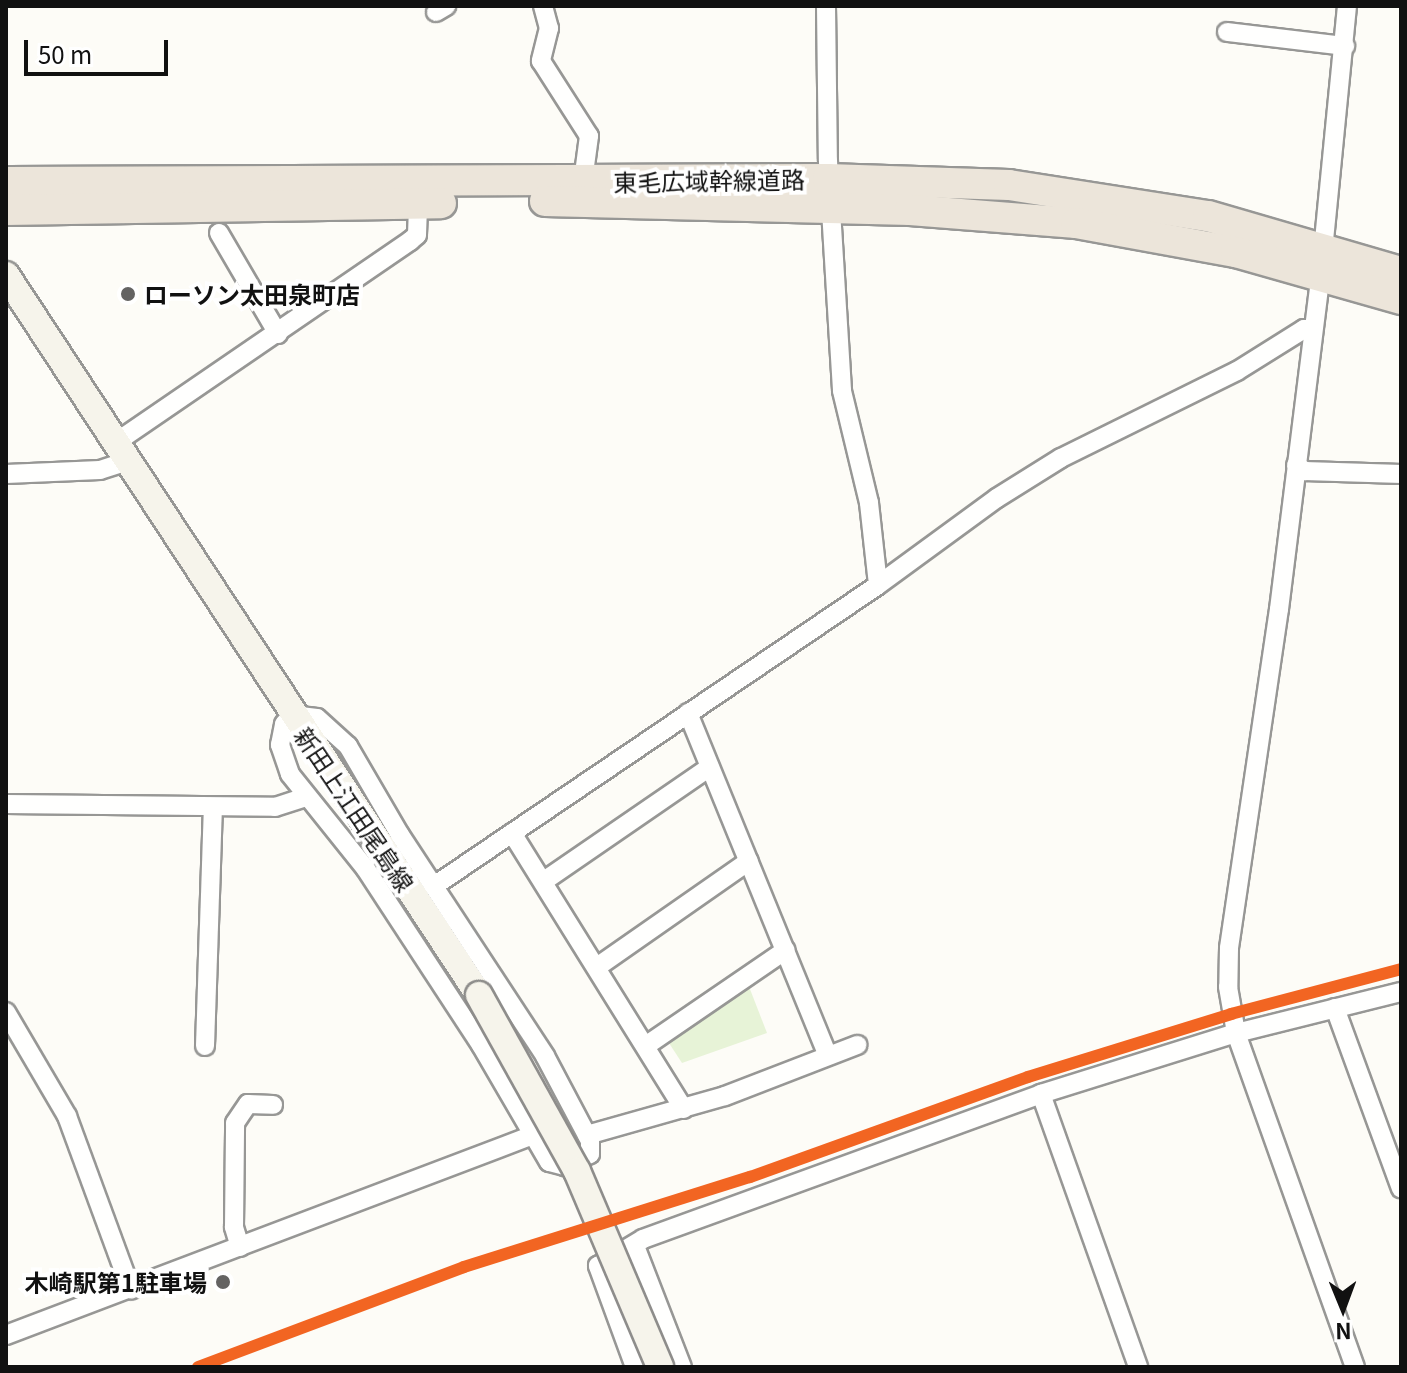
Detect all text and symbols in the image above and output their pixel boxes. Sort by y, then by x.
scale bar [28,24,172,74]
text: 50 m [38,36,92,71]
street label: 東毛広域幹線道路 [613,164,805,196]
place label: ローソン太田泉町店 [144,280,360,308]
marker: ローソン太田泉町店 [119,285,137,303]
street label: 新田上江田尾島線 [289,721,421,897]
place label: 木崎駅第1駐車場 [25,1268,207,1296]
north arrow [1303,1269,1383,1349]
marker: 木崎駅第1駐車場 [214,1273,232,1291]
text: N [1335,1317,1352,1349]

